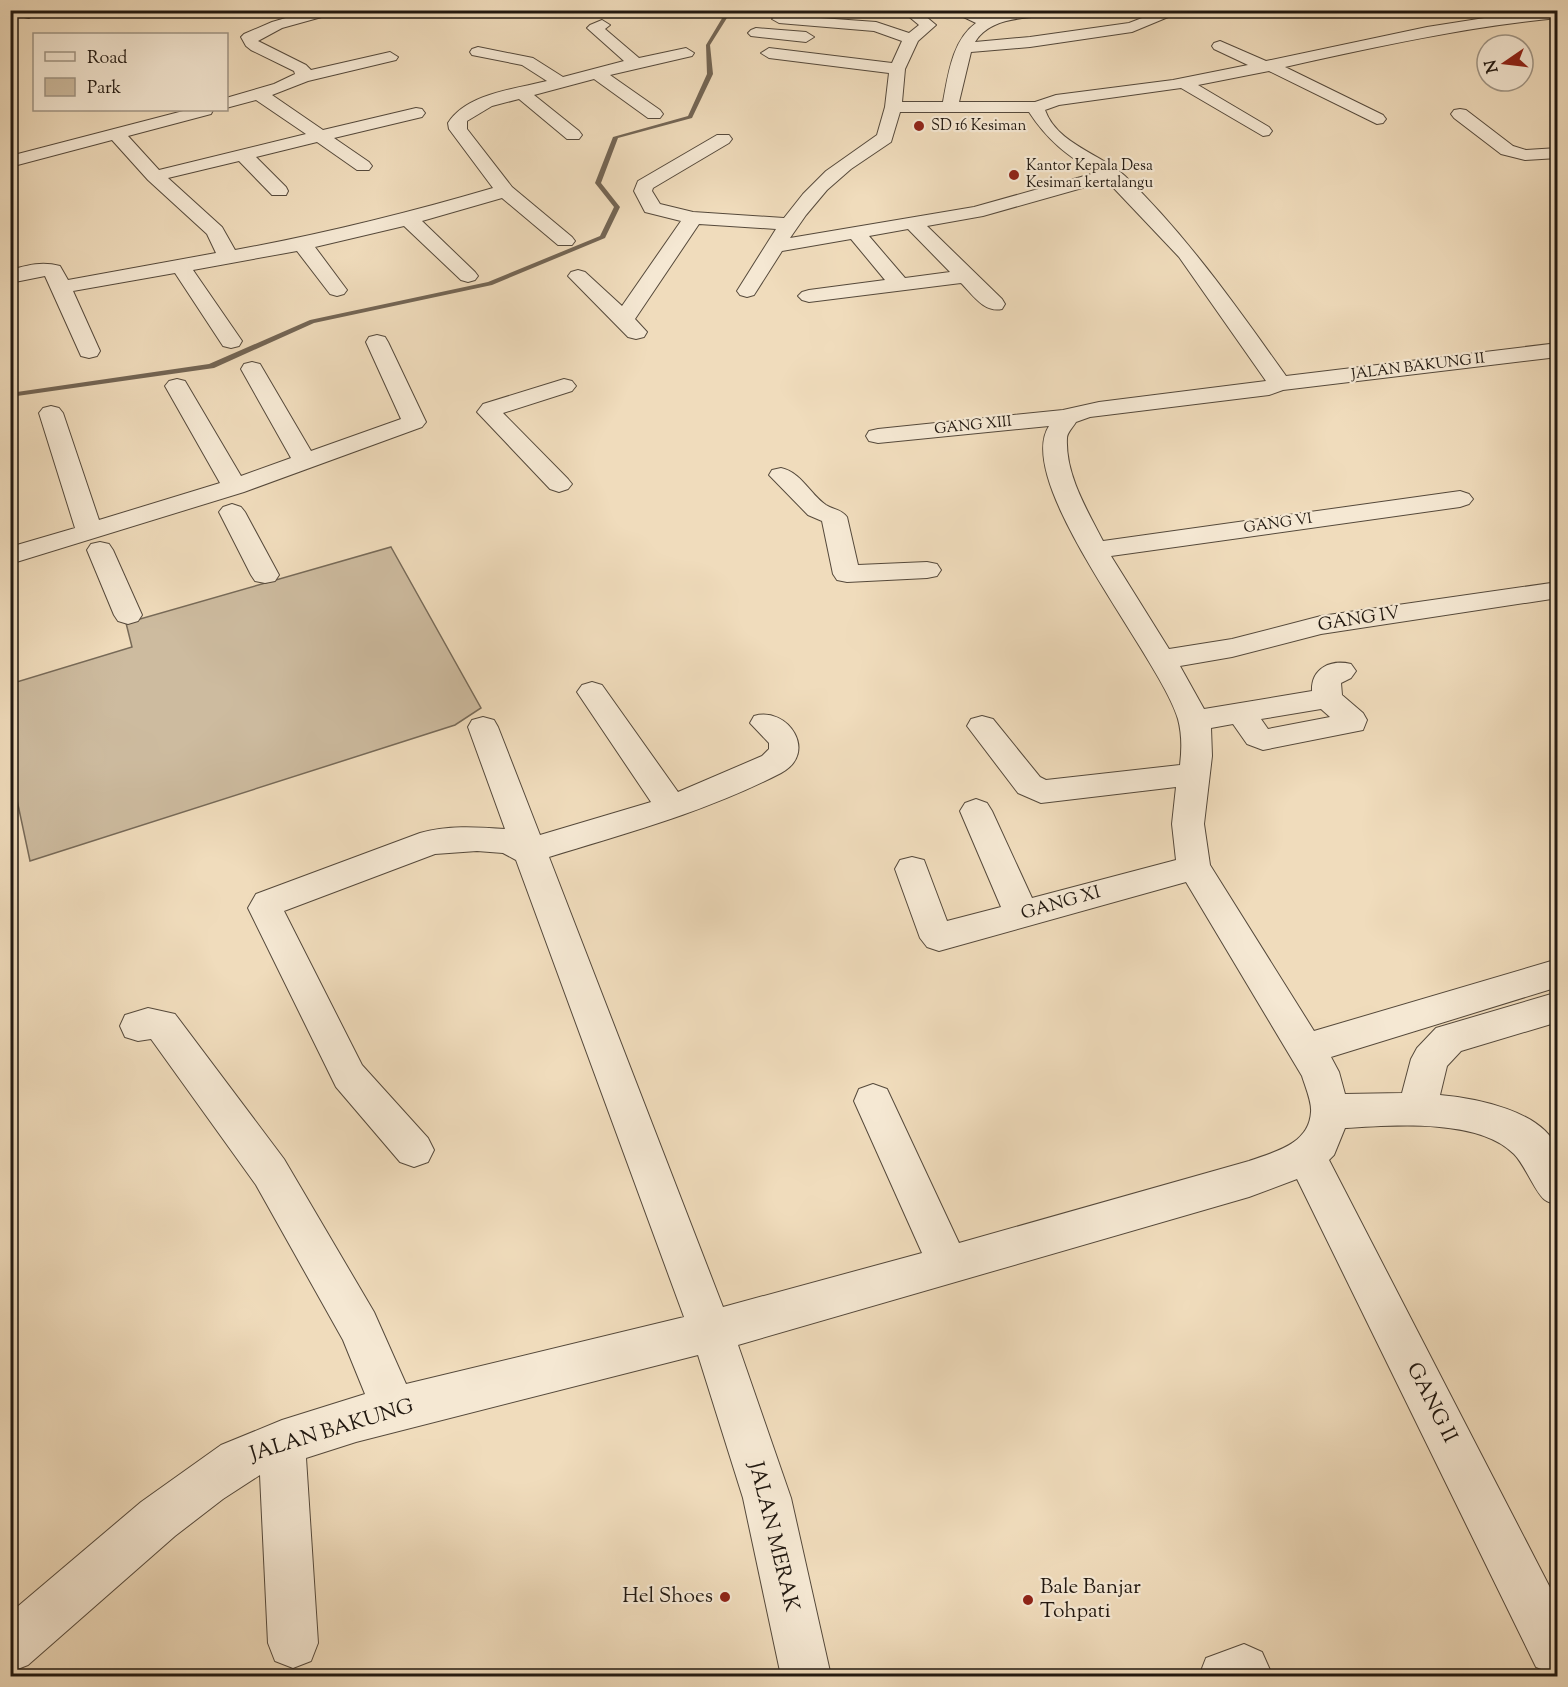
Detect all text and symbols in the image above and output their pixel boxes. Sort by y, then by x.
legend [33,33,228,111]
north arrow [1475,33,1535,93]
text: Road [87,46,127,72]
text: N [1480,57,1506,75]
text: Park [87,76,122,102]
place label: SD 16 Kesiman [931,116,1026,137]
marker: SD 16 Kesiman [912,119,926,133]
place label: Kantor Kepala Desa Kesiman kertalangu [1026,156,1153,194]
marker: Kantor Kepala Desa Kesiman kertalangu [1007,168,1021,182]
street label: JALAN BAKUNG II [1349,348,1486,386]
street label: GANG XIII [933,411,1013,441]
street label: GANG VI [1242,509,1314,539]
street label: GANG IV [1316,601,1402,639]
street label: GANG XI [1018,880,1104,928]
street label: GANG II [1398,1358,1464,1448]
street label: JALAN BAKUNG [246,1392,417,1470]
street label: JALAN MERAK [740,1458,806,1615]
place label: Bale Banjar Tohpati [1040,1573,1141,1627]
place label: Hel Shoes [622,1582,713,1612]
marker: Hel Shoes [718,1590,732,1604]
marker: Bale Banjar Tohpati [1021,1593,1035,1607]

